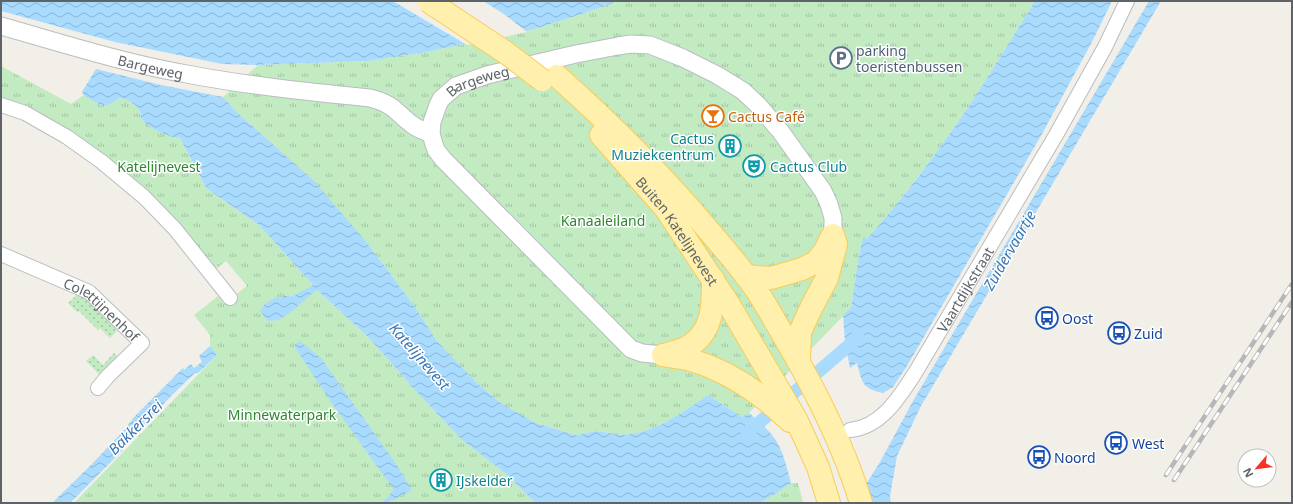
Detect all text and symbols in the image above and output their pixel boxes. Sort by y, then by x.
place label: parking toeristenbussen [856,41,962,76]
parking icon: parking toeristenbussen [828,45,854,71]
street label: Bargeweg [116,50,185,83]
street label: Bargeweg [441,61,511,100]
bar icon: Cactus Café [700,103,726,129]
place label: Cactus Café [728,107,805,126]
place label: Cactus Muziekcentrum [611,129,714,164]
building icon: Cactus Muziekcentrum [717,133,743,159]
theatre icon: Cactus Club [741,153,767,179]
park label: Katelijnevest [117,157,201,176]
place label: Cactus Club [770,157,847,176]
street label: Buiten Katelijnevest [632,172,723,289]
water label: Zuidervaartje [978,206,1040,294]
park label: Kanaaleiland [561,211,645,230]
street label: Vaartdijkstraat [932,243,997,335]
street label: Colettijnenhof [61,273,145,346]
bus stop icon: Oost [1034,305,1060,331]
place label: Oost [1062,309,1093,328]
water label: Katelijnevest [385,318,455,395]
bus stop icon: Zuid [1106,320,1132,346]
place label: Zuid [1134,324,1163,343]
water label: Bakkersrei [104,395,167,458]
park label: Minnewaterpark [228,405,337,424]
bus stop icon: West [1103,430,1129,456]
place label: West [1132,434,1164,453]
bus stop icon: Noord [1026,444,1052,470]
place label: Noord [1054,448,1096,467]
north arrow [1237,448,1277,488]
text: N [1239,465,1256,480]
building icon: IJskelder [428,467,454,493]
place label: IJskelder [456,471,513,490]

